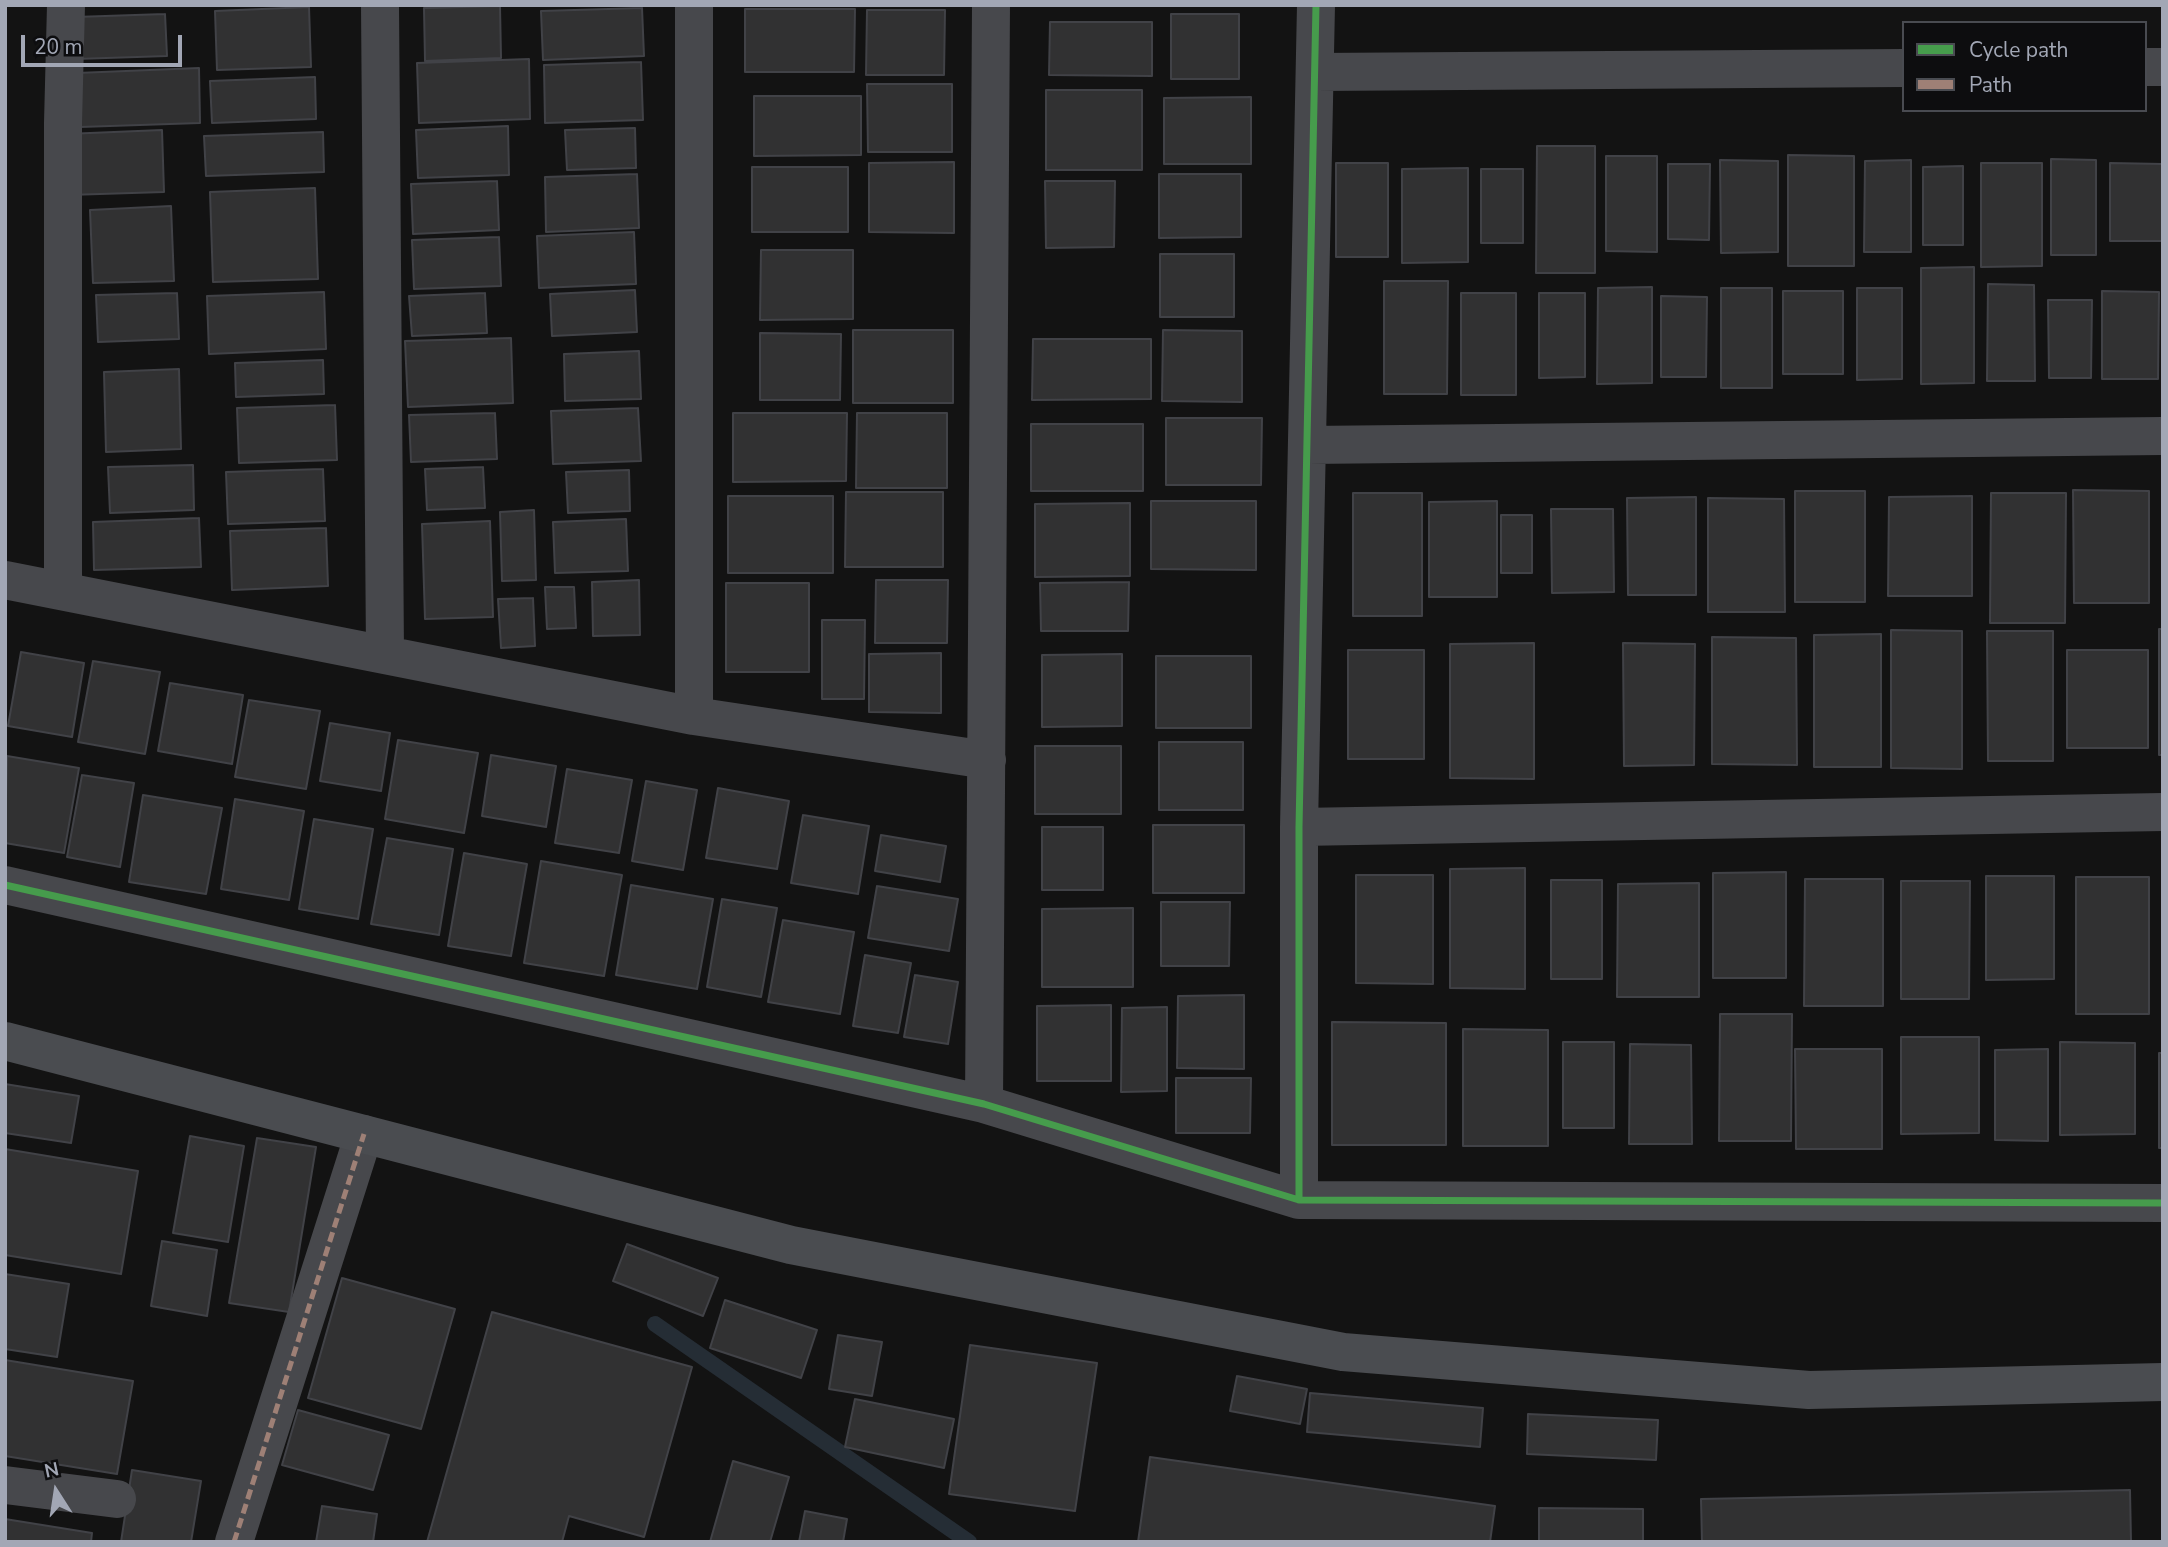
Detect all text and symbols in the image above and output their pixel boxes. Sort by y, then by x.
scale bar [24,21,186,65]
legend [1902,21,2147,112]
text: 20 m [34,33,83,61]
text: Cycle path [1969,36,2068,64]
text: Path [1969,71,2012,99]
north arrow [21,1456,91,1526]
text: N [42,1456,61,1485]

